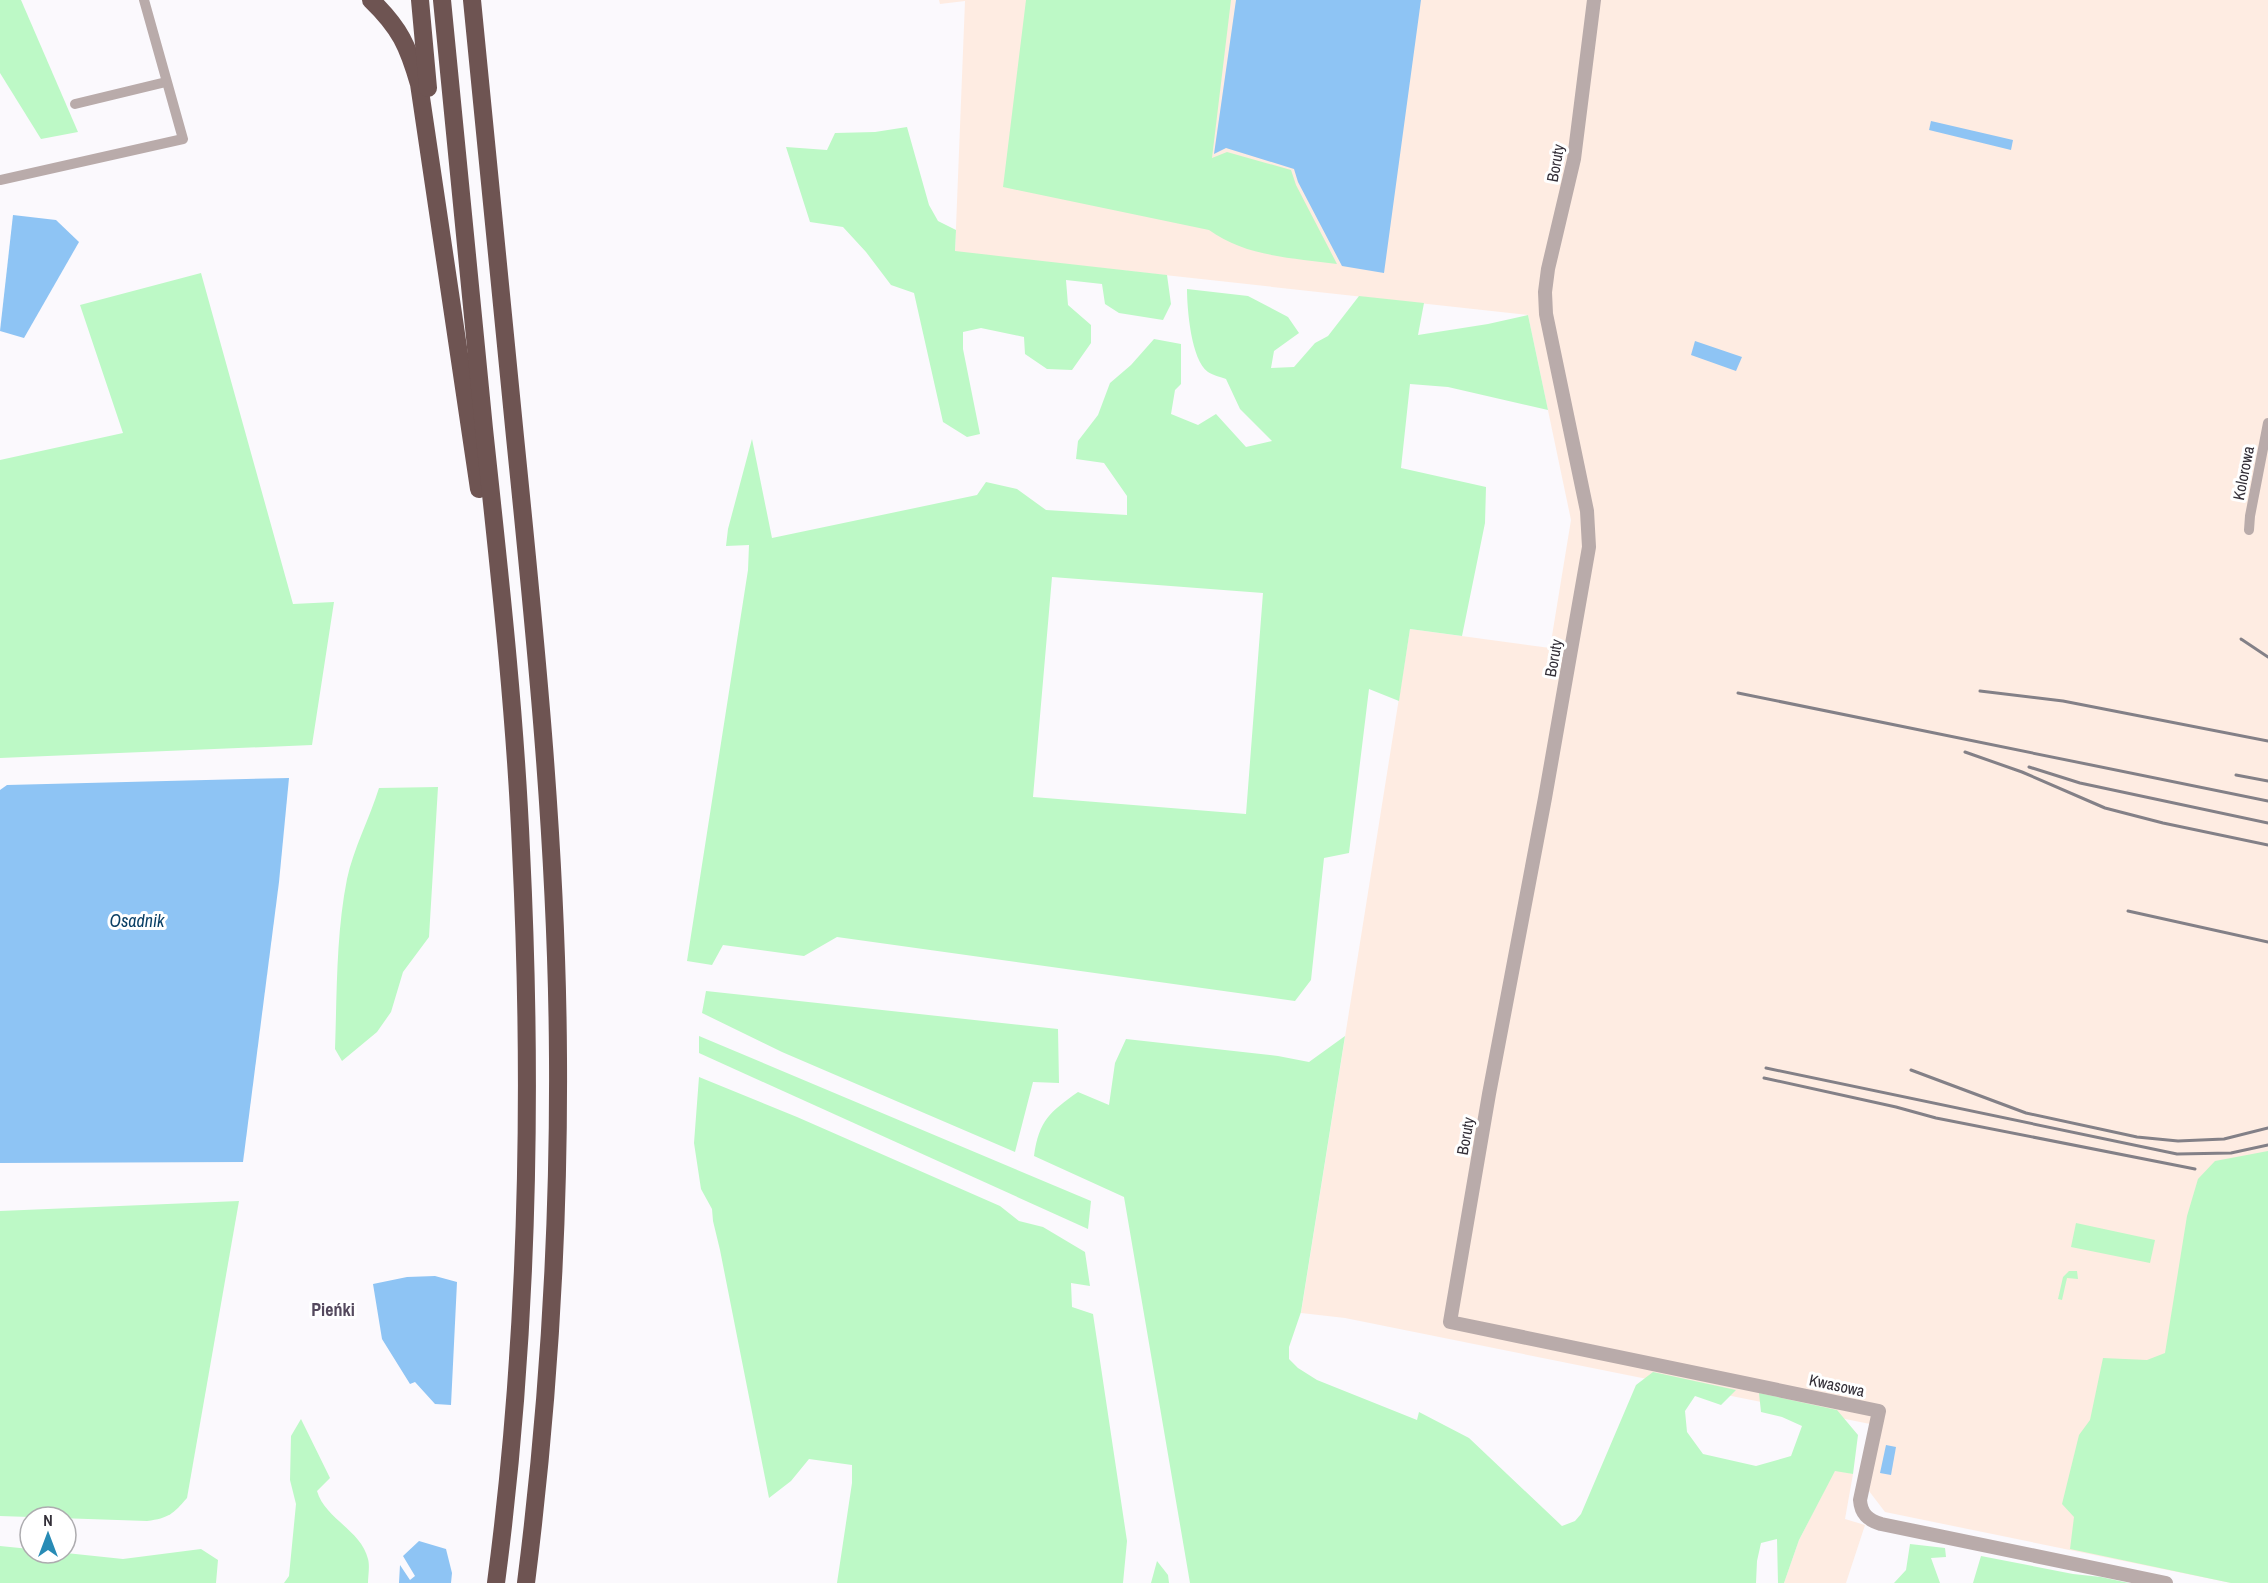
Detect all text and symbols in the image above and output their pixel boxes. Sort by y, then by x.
street label: Boruty [1541,142,1569,184]
street label: Kolorowa [2227,443,2259,502]
street label: Boruty [1539,637,1567,679]
water label: Osadnik [110,908,165,933]
street label: Boruty [1451,1115,1479,1157]
district label: Pieńki [311,1297,355,1322]
street label: Kwasowa [1807,1368,1867,1402]
north arrow [18,1505,78,1565]
text: N [43,1509,53,1531]

